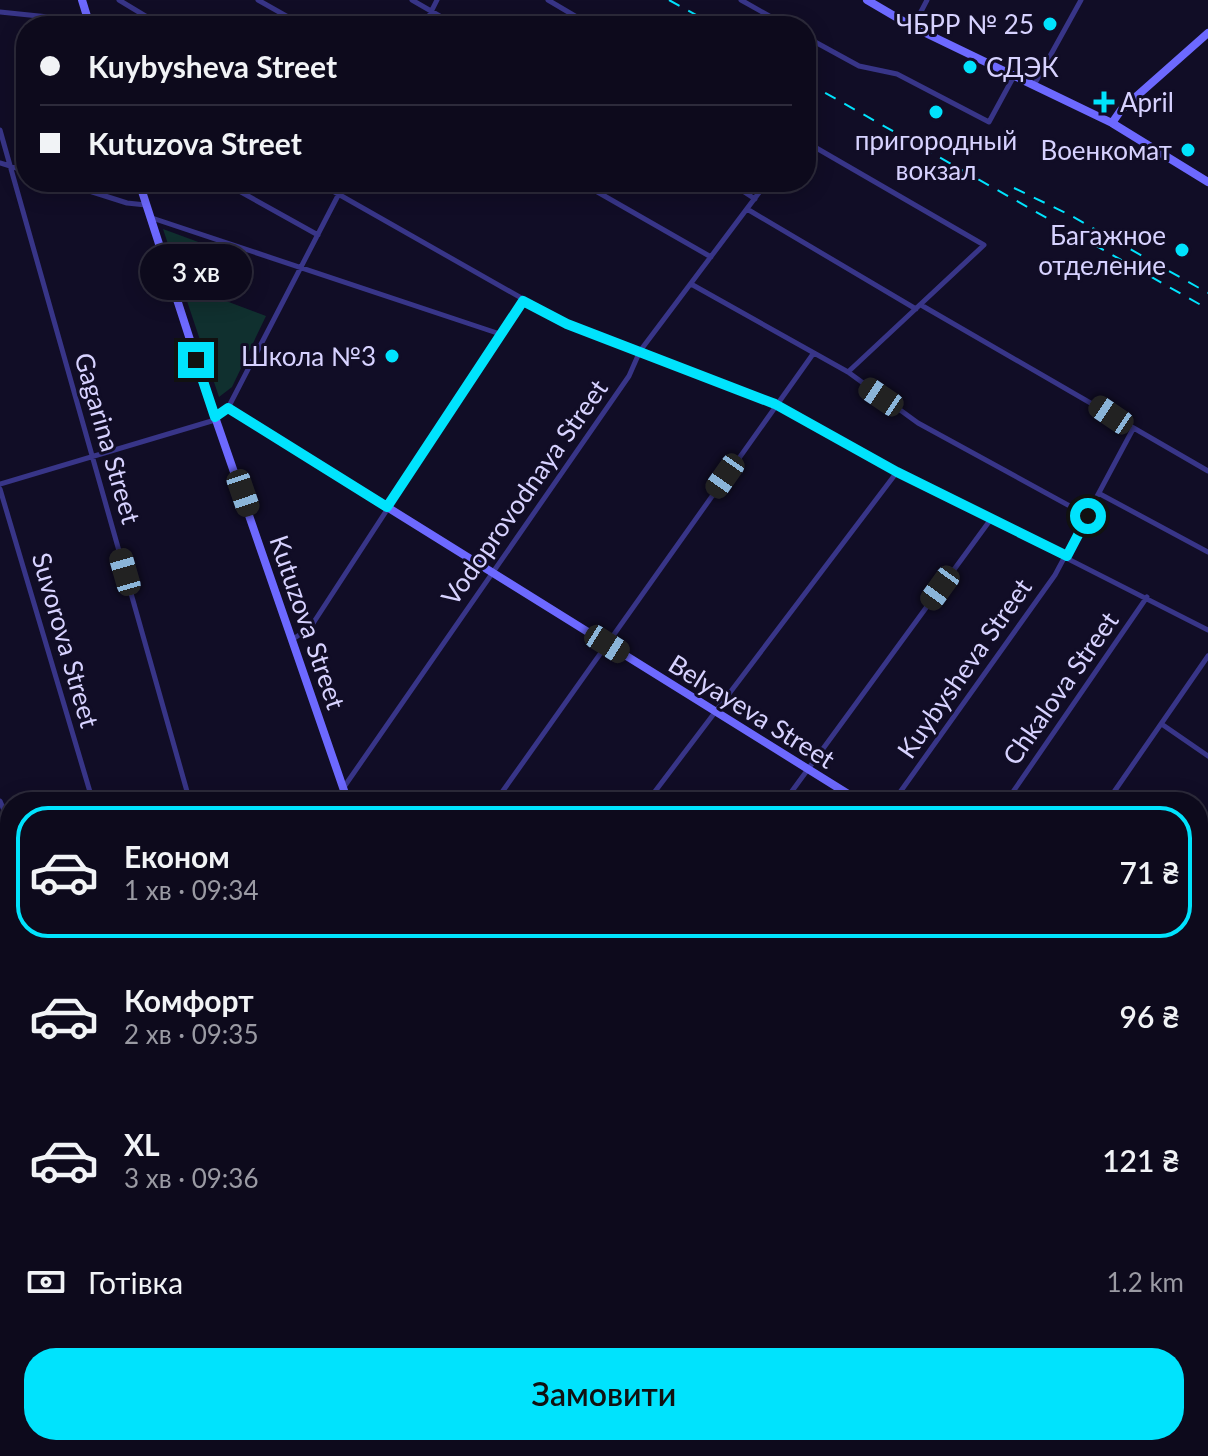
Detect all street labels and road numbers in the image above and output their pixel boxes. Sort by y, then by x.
street label: Gagarina Street [68,349,148,528]
street label: Vodoprovodnaya Street [434,372,614,611]
street label: Kutuzova Street [263,531,353,714]
street label: Suvorova Street [26,549,106,732]
street label: Kuybysheva Street [890,571,1038,764]
street label: Chkalova Street [995,605,1125,771]
street label: Belyayeva Street [663,647,842,775]

